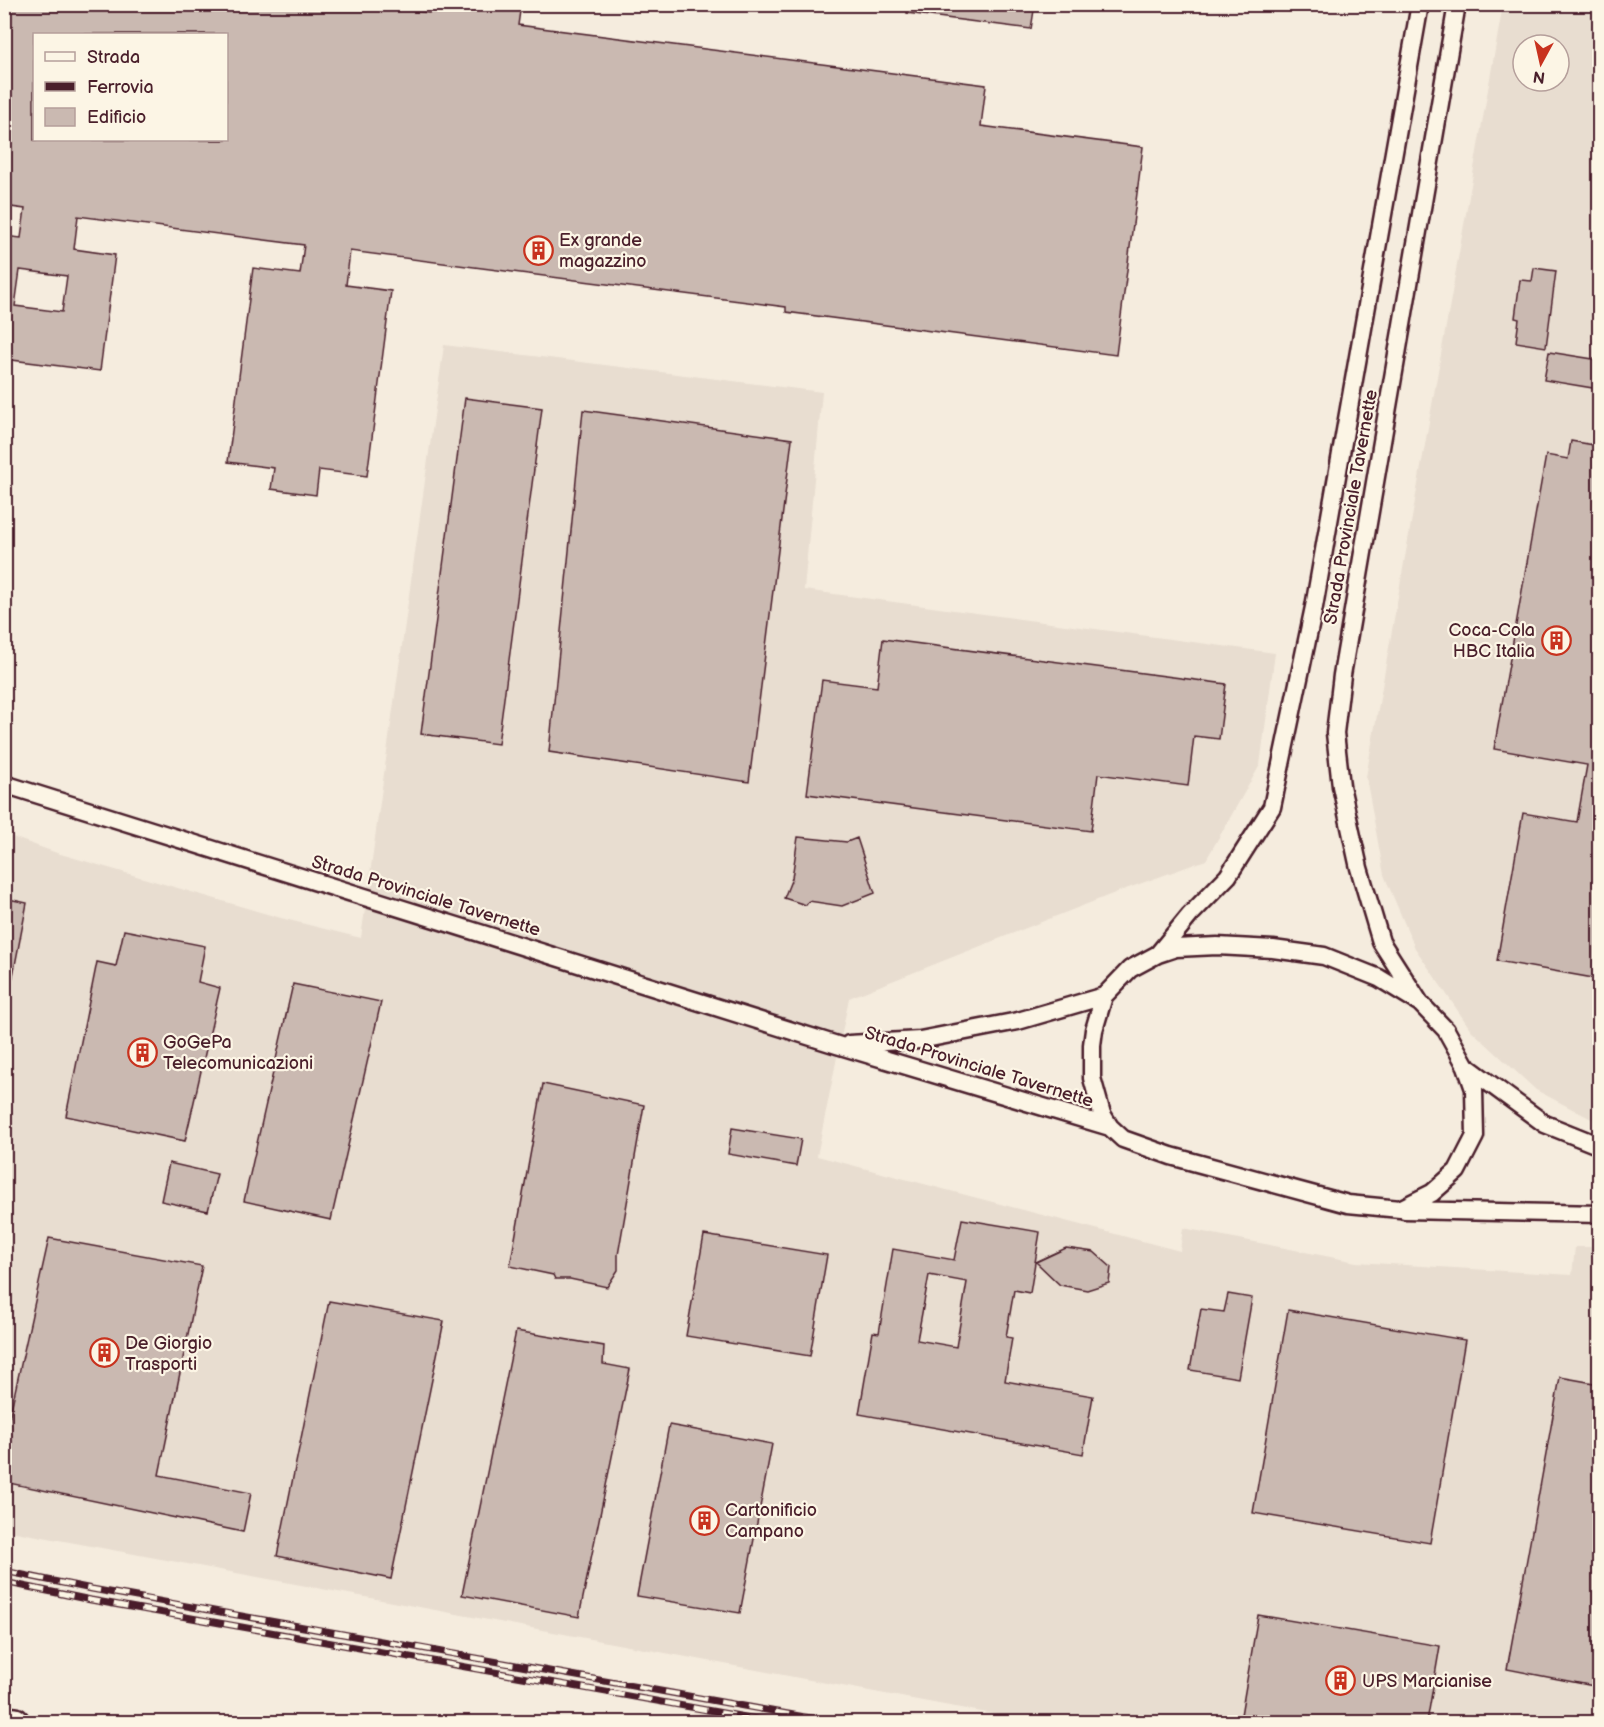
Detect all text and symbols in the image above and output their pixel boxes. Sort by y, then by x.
legend [33,33,228,141]
north arrow [1511,33,1571,93]
text: Strada [87,47,140,68]
text: N [1532,66,1546,87]
text: Ferrovia [87,77,154,98]
text: Edificio [87,107,146,128]
place label: Ex grande magazzino [559,230,646,272]
building icon: Ex grande magazzino [522,234,554,266]
street label: Strada Provinciale Tavernette [1320,388,1382,626]
place label: Coca-Cola HBC Italia [1449,620,1535,662]
building icon: Coca-Cola HBC Italia [1540,624,1572,656]
street label: Strada Provinciale Tavernette [309,851,543,941]
street label: Strada Provinciale Tavernette [862,1022,1096,1112]
place label: GoGePa Telecomunicazioni [163,1032,313,1074]
building icon: GoGePa Telecomunicazioni [126,1036,158,1068]
place label: De Giorgio Trasporti [125,1333,212,1375]
building icon: De Giorgio Trasporti [88,1337,120,1369]
place label: Cartonificio Campano [725,1500,817,1542]
building icon: Cartonificio Campano [688,1504,720,1536]
building icon: UPS Marcianise [1325,1665,1357,1697]
place label: UPS Marcianise [1362,1671,1492,1692]

